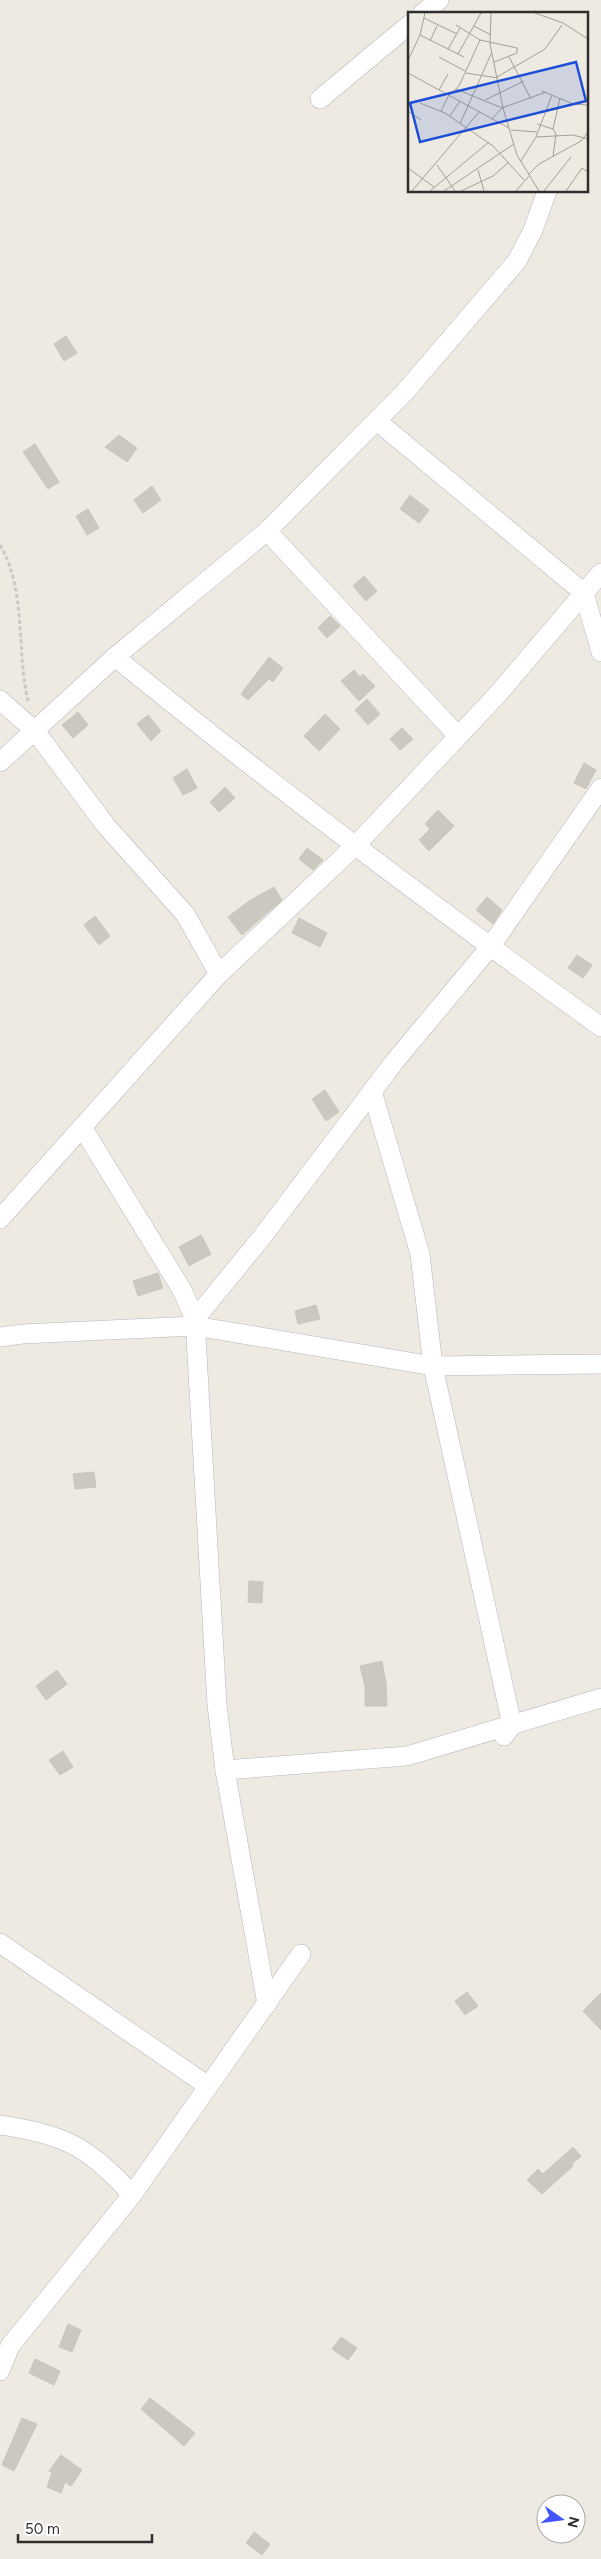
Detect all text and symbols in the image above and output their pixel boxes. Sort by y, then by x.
inset map [408,12,588,192]
north arrow [536,2494,586,2544]
scale bar [18,2512,151,2544]
text: N [564,2515,583,2529]
text: 50 m [25,2520,60,2538]

